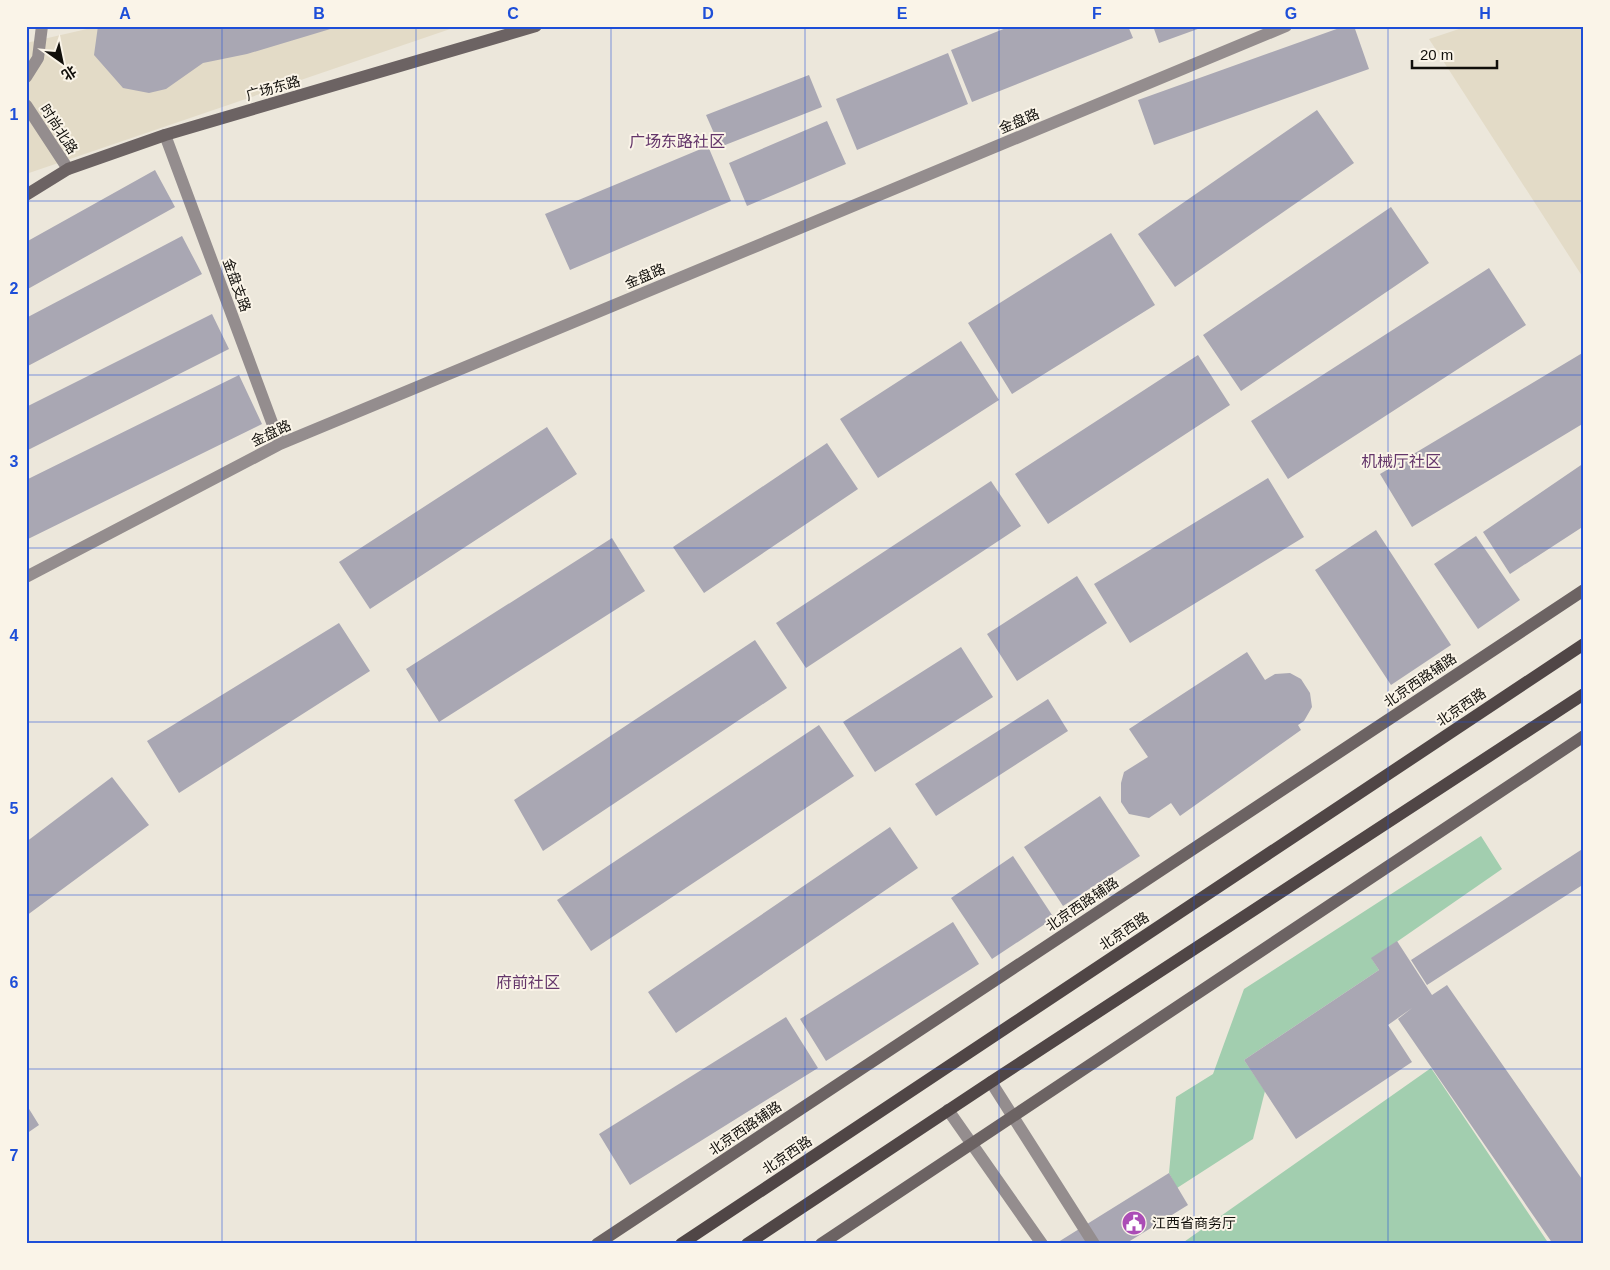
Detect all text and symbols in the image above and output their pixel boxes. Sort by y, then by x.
text: A [119,5,131,22]
text: B [313,5,325,22]
text: C [507,5,519,22]
text: D [702,5,714,22]
text: E [897,5,908,22]
text: F [1092,5,1102,22]
text: G [1285,5,1297,22]
text: H [1479,5,1491,22]
north arrow [38,38,88,88]
scale bar [1412,38,1498,70]
text: 20 m [1420,46,1453,63]
text: 北 [59,62,79,83]
street label: 广场东路 [244,73,302,103]
street label: 时尚北路 [37,101,81,157]
street label: 金盘路 [997,105,1041,137]
text: 1 [10,106,19,123]
district label: 广场东路社区 [629,133,725,150]
street label: 金盘支路 [220,256,254,314]
street label: 金盘路 [623,260,667,292]
text: 2 [10,280,19,297]
street label: 金盘路 [249,417,293,449]
text: 3 [10,453,19,470]
district label: 机械厅社区 [1361,453,1441,470]
text: 4 [10,627,19,644]
street label: 北京西路辅路 [1380,650,1460,710]
street label: 北京西路 [1433,684,1489,730]
text: 5 [10,800,19,817]
street label: 北京西路辅路 [1043,874,1121,934]
street label: 北京西路 [1096,909,1152,953]
text: 6 [10,974,19,991]
district label: 府前社区 [496,974,560,991]
street label: 北京西路辅路 [706,1098,784,1158]
street label: 北京西路 [759,1133,815,1177]
text: 7 [10,1147,19,1164]
public building icon: 江西省商务厅 [1121,1210,1147,1236]
place label: 江西省商务厅 [1152,1215,1236,1231]

